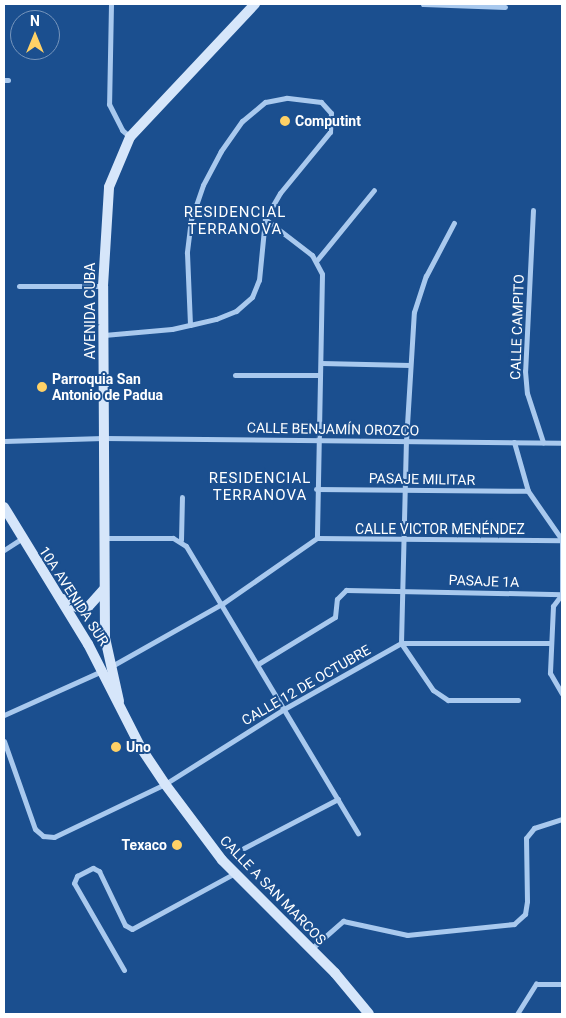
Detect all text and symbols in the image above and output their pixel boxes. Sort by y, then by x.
north arrow [10,10,60,60]
text: N [30,13,40,29]
place label: Computint [295,113,361,129]
marker: Computint [279,115,291,127]
district label: RESIDENCIAL TERRANOVA [182,203,288,238]
street label: AVENIDA CUBA [82,263,98,359]
street label: CALLE CAMPITO [507,274,527,380]
place label: Parroquia San Antonio de Padua [52,371,163,404]
marker: Parroquia San Antonio de Padua [36,381,48,393]
street label: CALLE BENJAMÍN OROZCO [247,419,419,439]
district label: RESIDENCIAL TERRANOVA [207,469,313,504]
street label: PASAJE MILITAR [369,470,475,488]
street label: CALLE VICTOR MENÉNDEZ [355,521,525,537]
street label: 10A AVENIDA SUR [36,543,112,649]
street label: PASAJE 1A [448,571,520,591]
street label: CALLE 12 DE OCTUBRE [239,641,373,729]
place label: Uno [126,739,151,755]
marker: Uno [110,741,122,753]
street label: CALLE A SAN MARCOS [216,832,330,948]
place label: Texaco [122,837,167,853]
marker: Texaco [171,839,183,851]

